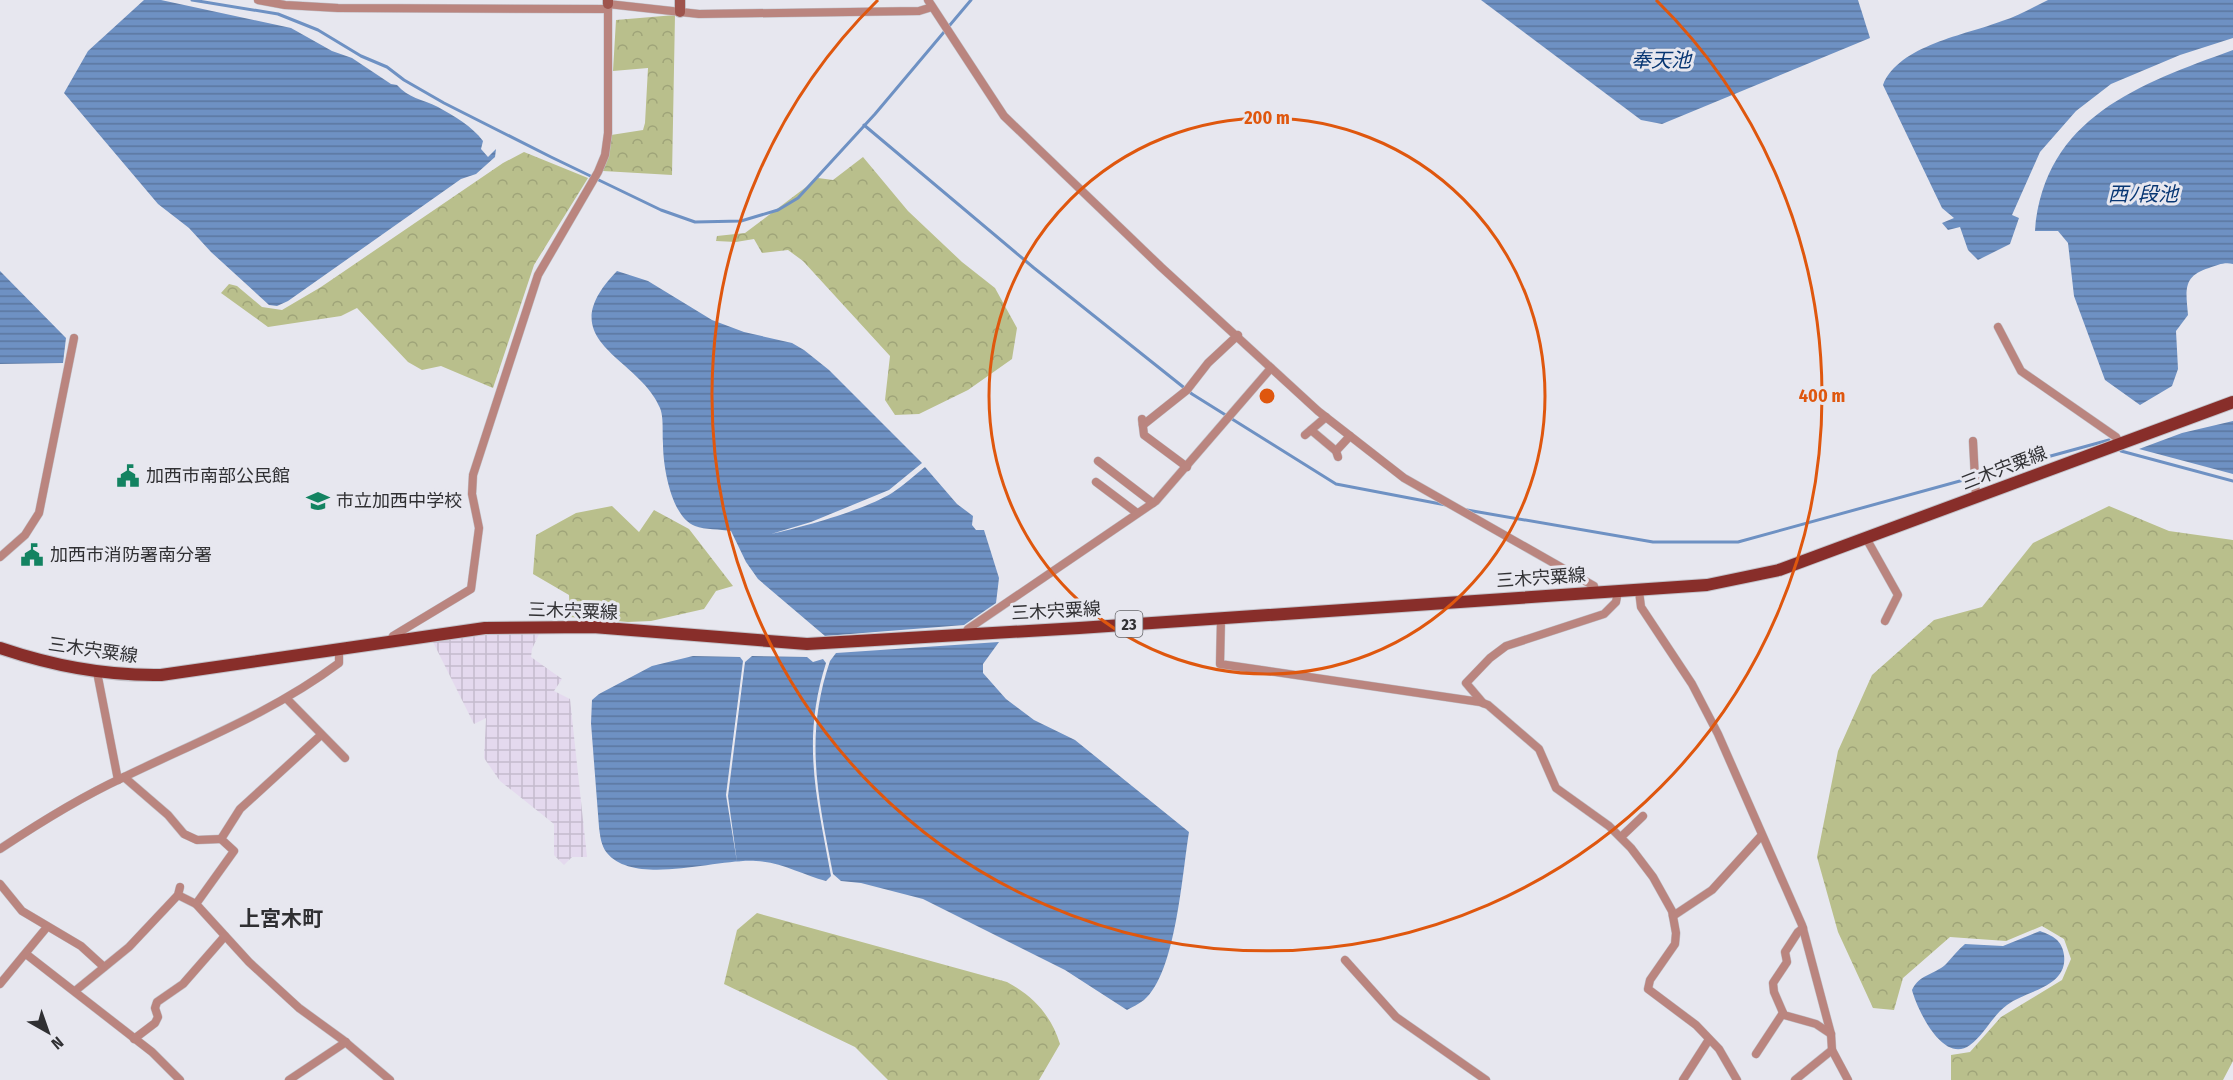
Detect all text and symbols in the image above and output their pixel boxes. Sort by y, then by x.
water label: 奉天池 [1631,48,1693,72]
text: 200 m [1243,107,1290,129]
water label: 西ﾉ段池 [2108,182,2180,206]
text: 400 m [1799,385,1845,407]
centre of rings [1257,386,1277,406]
street label: 三木宍粟線 [1958,442,2050,494]
public building icon: 加西市南部公民館 [115,463,141,489]
place label: 加西市南部公民館 [146,465,290,487]
school or university icon: 市立加西中学校 [305,488,331,514]
place label: 市立加西中学校 [336,490,462,512]
public building icon: 加西市消防署南分署 [19,542,45,568]
place label: 加西市消防署南分署 [50,544,212,566]
street label: 三木宍粟線 [1495,564,1587,592]
street label: 三木宍粟線 [528,598,618,624]
street label: 三木宍粟線 [1010,598,1102,624]
road number: 23 [1116,611,1142,637]
street label: 三木宍粟線 [47,633,139,667]
district label: 上宮木町 [239,906,323,932]
north arrow [18,1002,78,1062]
text: N [48,1033,67,1053]

